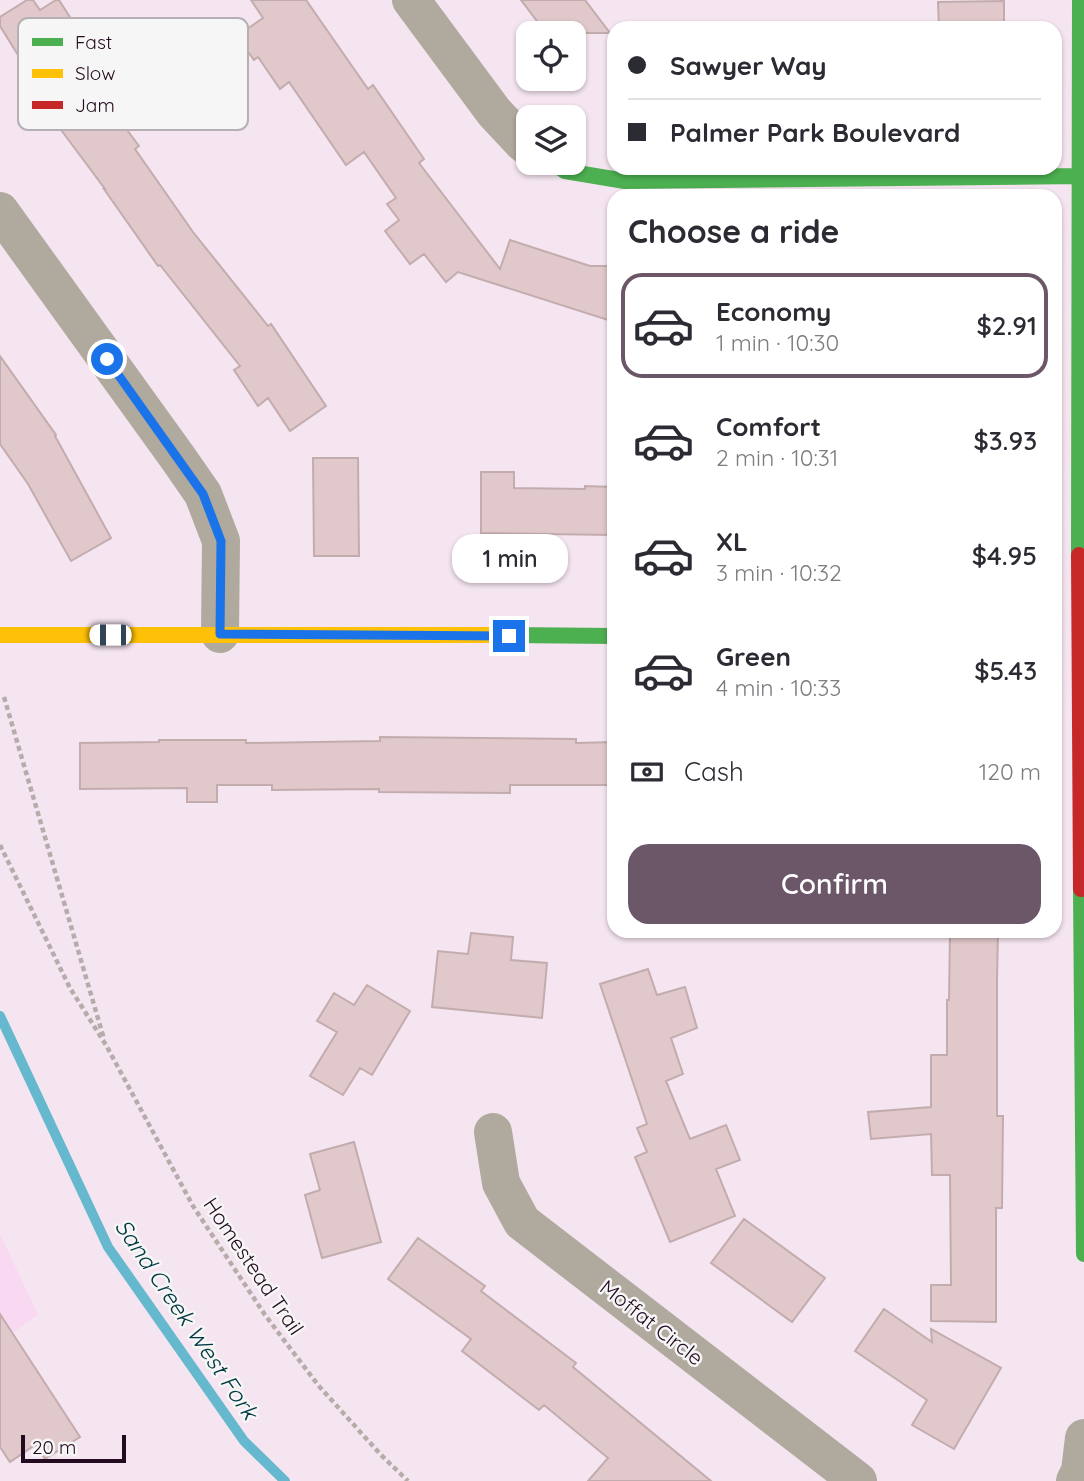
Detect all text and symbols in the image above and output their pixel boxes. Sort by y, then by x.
legend [18,18,248,130]
map controls [516,21,586,175]
button: locate [516,21,586,91]
text: Fast [75,30,112,54]
text: Sawyer Way [670,49,827,82]
text: Slow [75,61,116,85]
text: Jam [75,93,115,117]
button: layers [516,105,586,175]
text: Palmer Park Boulevard [670,116,960,149]
text: Choose a ride [628,211,840,251]
icon: car [632,294,695,357]
text: Economy [716,295,831,328]
text: $2.91 [977,309,1037,342]
text: 1 min · 10:30 [716,328,839,357]
route start [91,343,123,375]
icon: car [632,409,695,472]
text: Comfort [716,410,821,443]
text: $3.93 [974,424,1037,457]
text: 2 min · 10:31 [716,443,838,472]
icon: car [632,524,695,587]
text: XL [716,525,748,558]
callout: 1 min [451,534,567,584]
text: $4.95 [972,539,1037,572]
text: 1 min [482,544,538,573]
text: 3 min · 10:32 [716,558,842,587]
route end [493,620,525,652]
car [90,625,132,646]
icon: car [632,639,695,702]
text: Green [716,640,791,673]
text: $5.43 [974,654,1037,687]
text: 4 min · 10:33 [716,673,841,702]
icon: cash [628,753,666,791]
text: Cash [684,755,744,788]
text: 120 m [979,757,1041,786]
button: Confirm [628,844,1041,924]
street label: Homestead Trail [198,1192,310,1340]
water label: Sand Creek West Fork [109,1213,266,1426]
street label: Moffat Circle [595,1274,709,1370]
scale bar [21,1432,126,1464]
text: 20 m [32,1435,76,1459]

